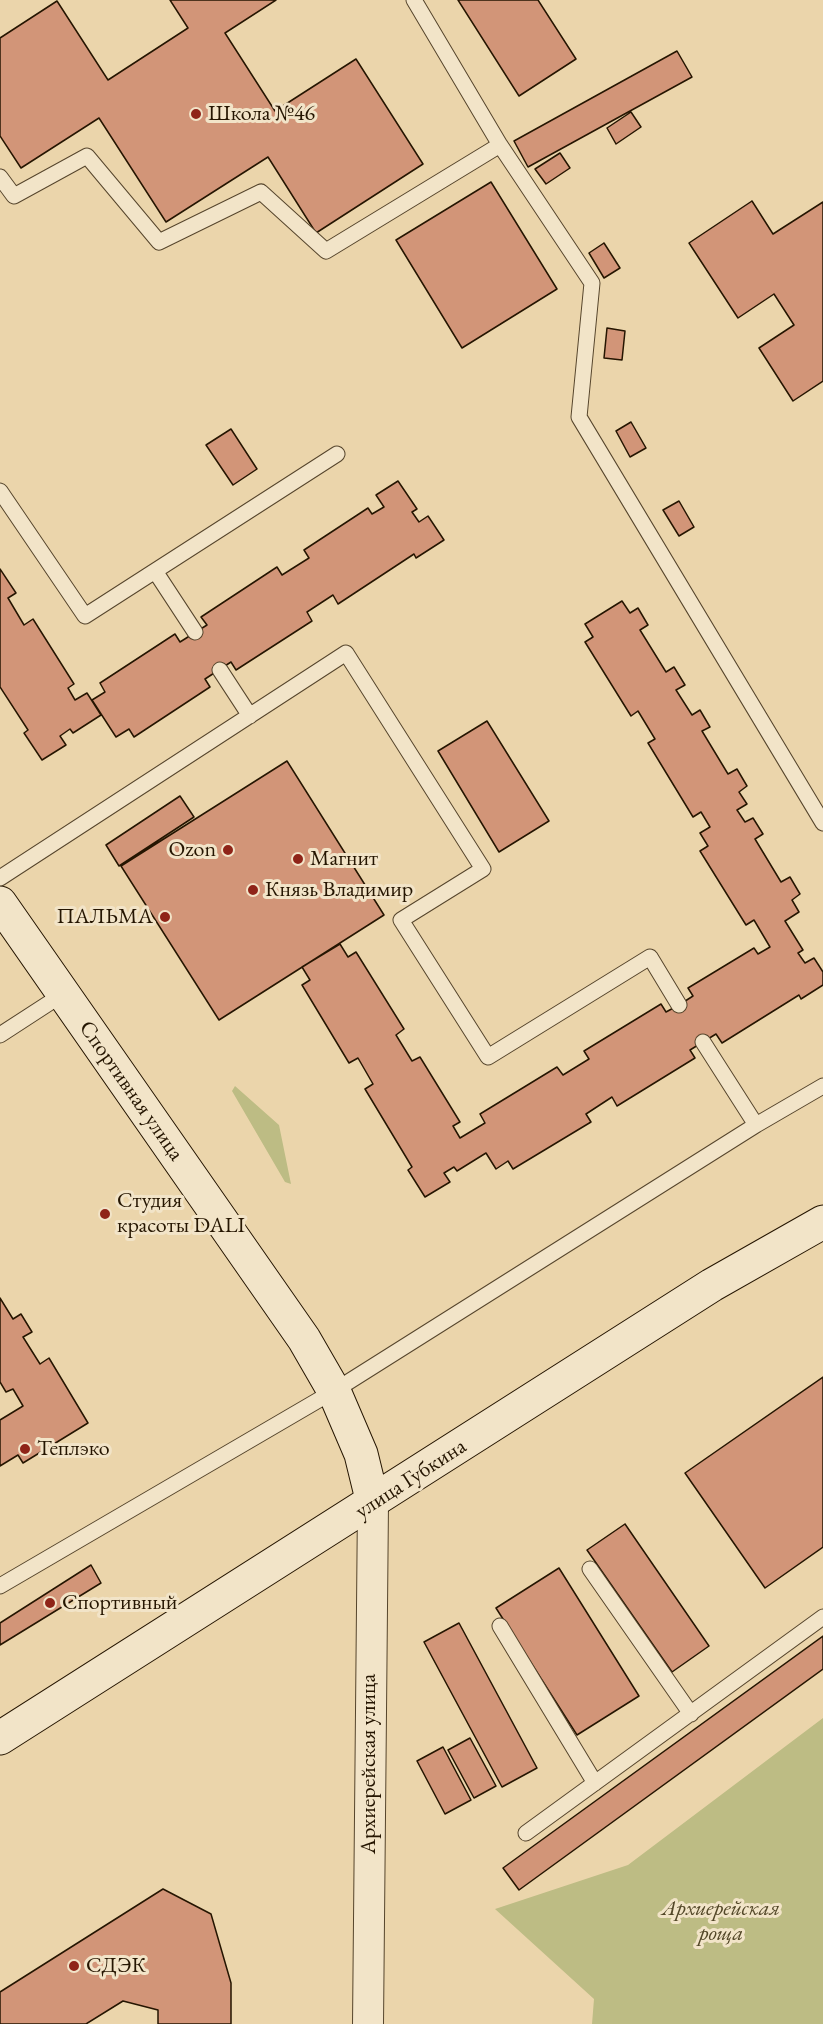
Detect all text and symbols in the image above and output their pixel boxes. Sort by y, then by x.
place label: Школа №46 [208,101,315,127]
marker: Школа №46 [189,107,203,121]
place label: Ozon [168,837,216,863]
marker: Ozon [221,843,235,857]
place label: Магнит [310,846,378,872]
marker: Магнит [291,852,305,866]
place label: Князь Владимир [265,877,413,903]
marker: Князь Владимир [246,883,260,897]
place label: ПАЛЬМА [56,904,153,930]
marker: ПАЛЬМА [158,910,172,924]
street label: Спортивная улица [73,1016,189,1166]
place label: Студия красоты DALI [117,1188,245,1240]
marker: Студия красоты DALI [98,1207,112,1221]
street label: улица Губкина [350,1433,472,1525]
place label: Теплэко [37,1436,110,1462]
marker: Теплэко [18,1442,32,1456]
place label: Спортивный [62,1590,177,1616]
marker: Спортивный [43,1596,57,1610]
street label: Архиерейская улица [356,1674,382,1854]
park label: Архиерейская роща [662,1896,780,1948]
place label: СДЭК [86,1953,146,1979]
marker: СДЭК [67,1959,81,1973]

